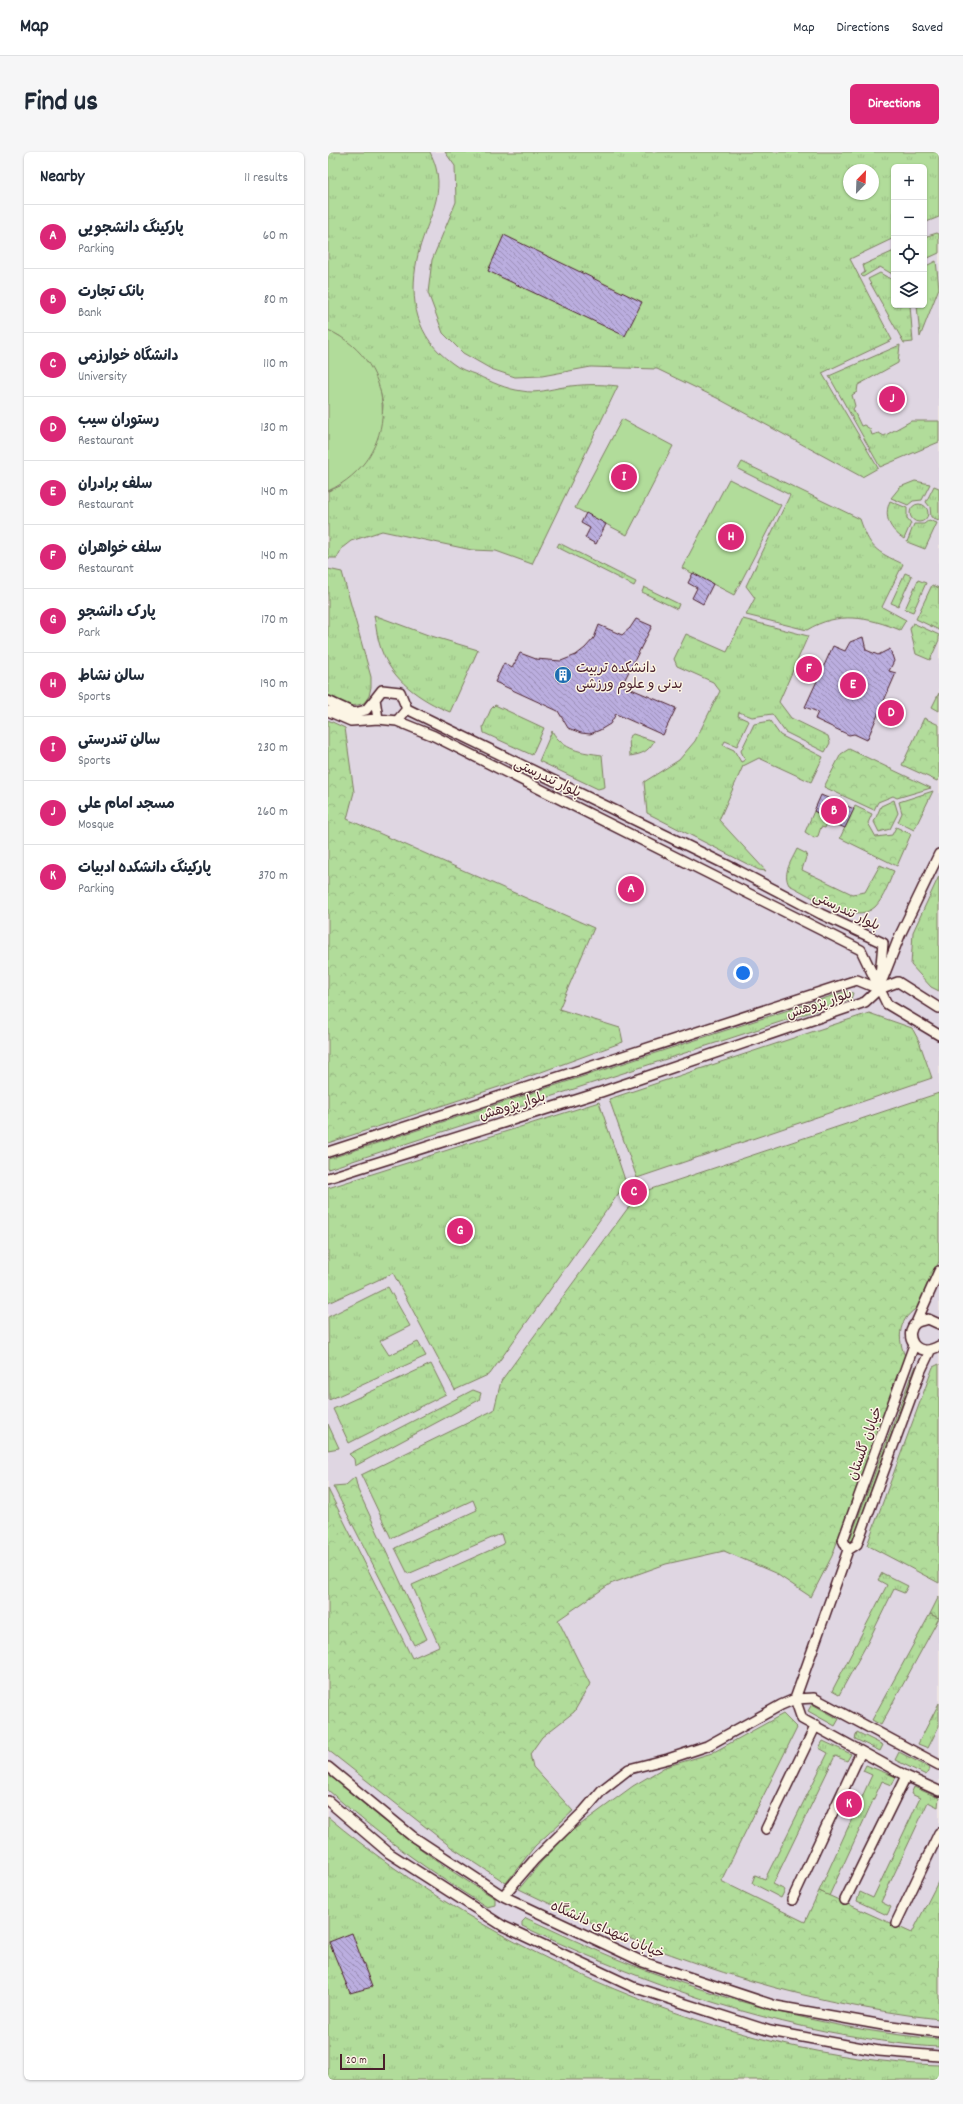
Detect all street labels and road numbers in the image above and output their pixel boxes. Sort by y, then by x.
street label: بلوار تندرستی [510,754,584,804]
street label: بلوار تندرستی [809,887,883,937]
street label: بلوار پژوهش [784,984,855,1025]
street label: بلوار پژوهش [477,1087,548,1126]
street label: خیابان گلستان [843,1404,888,1483]
street label: خیابان شهدای دانشگاه [547,1897,667,1965]

